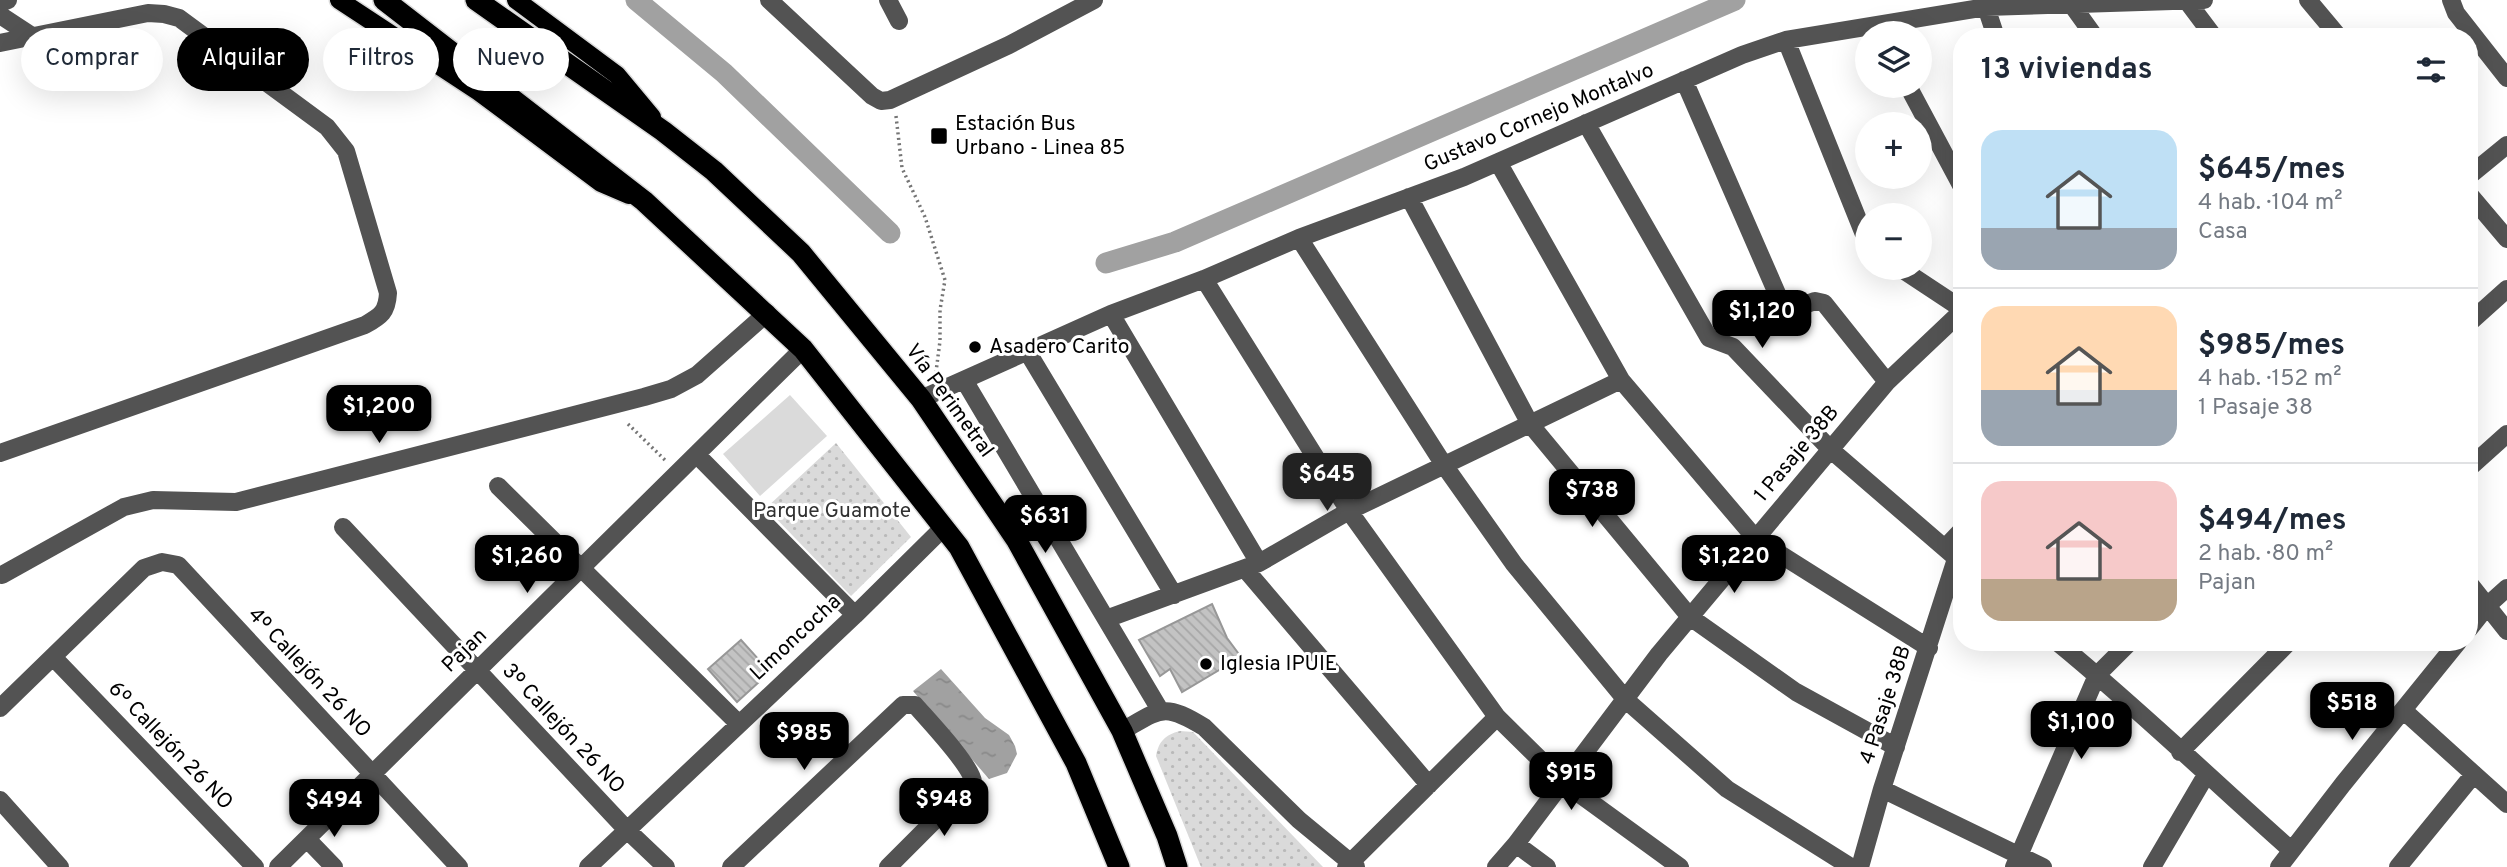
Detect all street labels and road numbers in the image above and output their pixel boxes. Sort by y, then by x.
street label: Gustavo Cornejo Montalvo [1420,57,1658,179]
street label: Vía Perimetral [899,339,999,463]
street label: 1 Pasaje 38B [1749,400,1845,508]
street label: Limoncocha [745,589,847,687]
street label: 4º Callejón 26 NO [242,602,376,744]
street label: Pajan [437,623,493,679]
street label: 4 Pasaje 38B [1854,642,1918,768]
street label: 3º Callejón 26 NO [496,658,630,800]
street label: 6º Callejón 26 NO [102,676,238,816]

